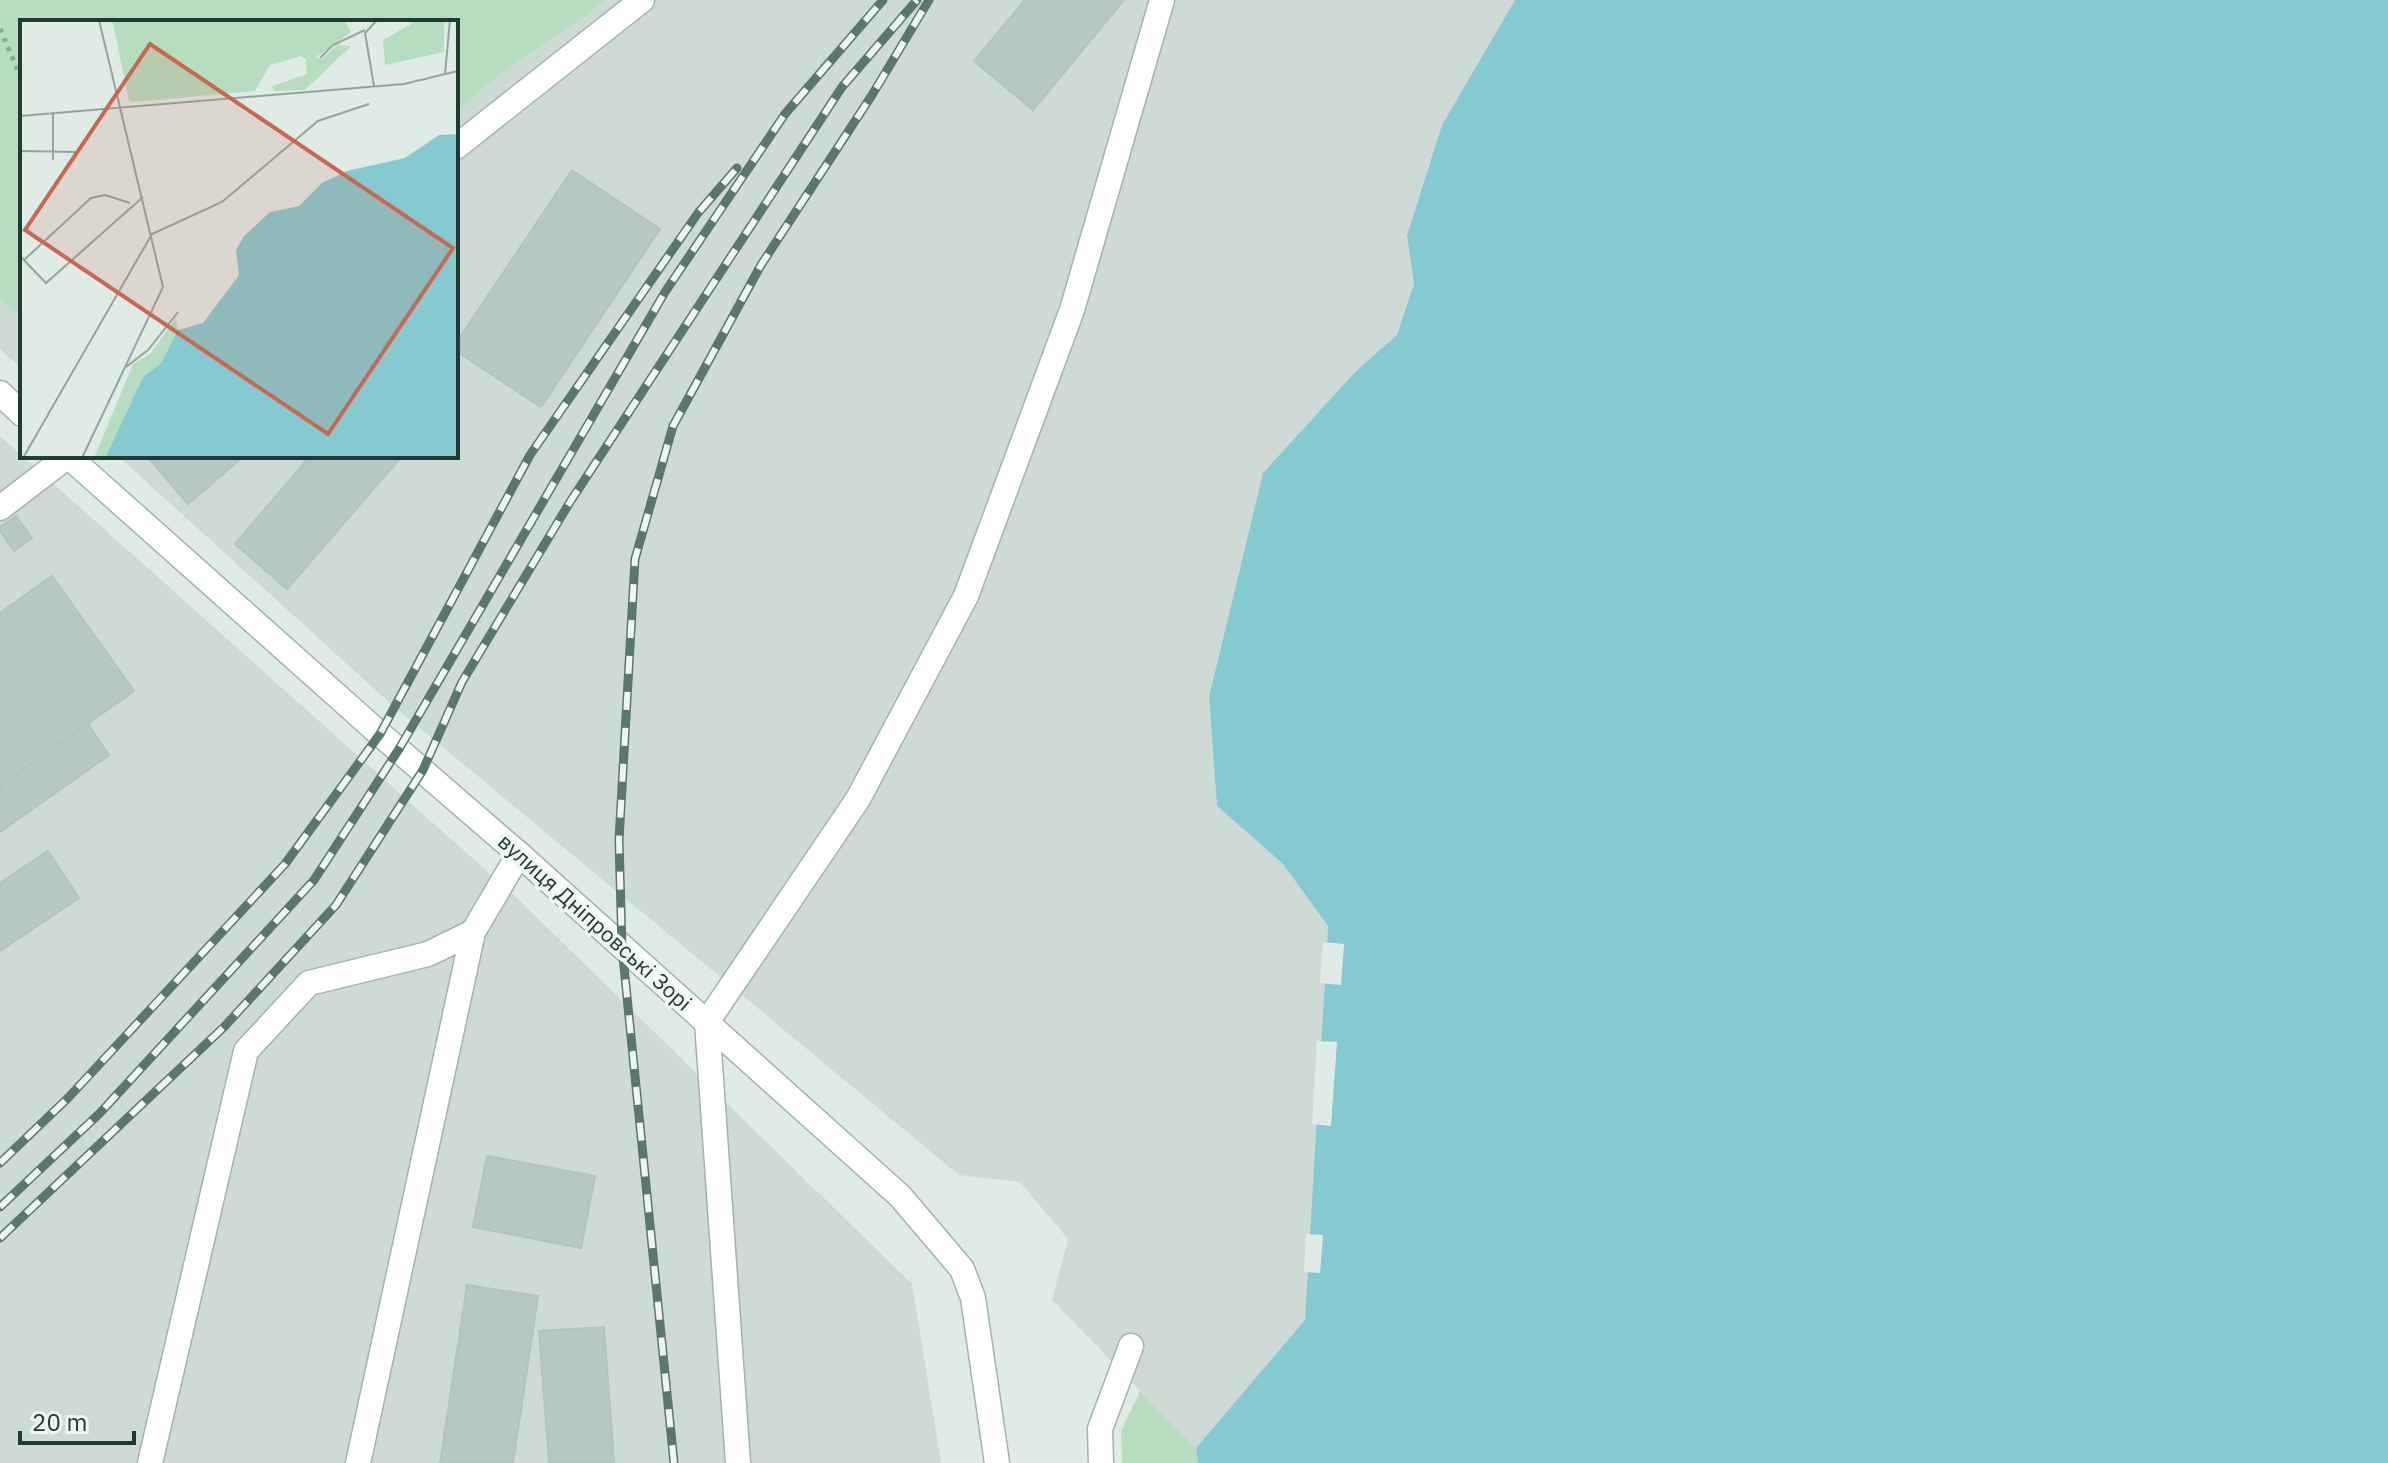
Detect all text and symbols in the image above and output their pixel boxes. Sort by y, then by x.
inset map [20,20,458,458]
street label: вулиця Дніпровські Зорі [492,827,699,1017]
scale bar [20,1395,134,1445]
text: 20 m [32,1406,87,1438]

